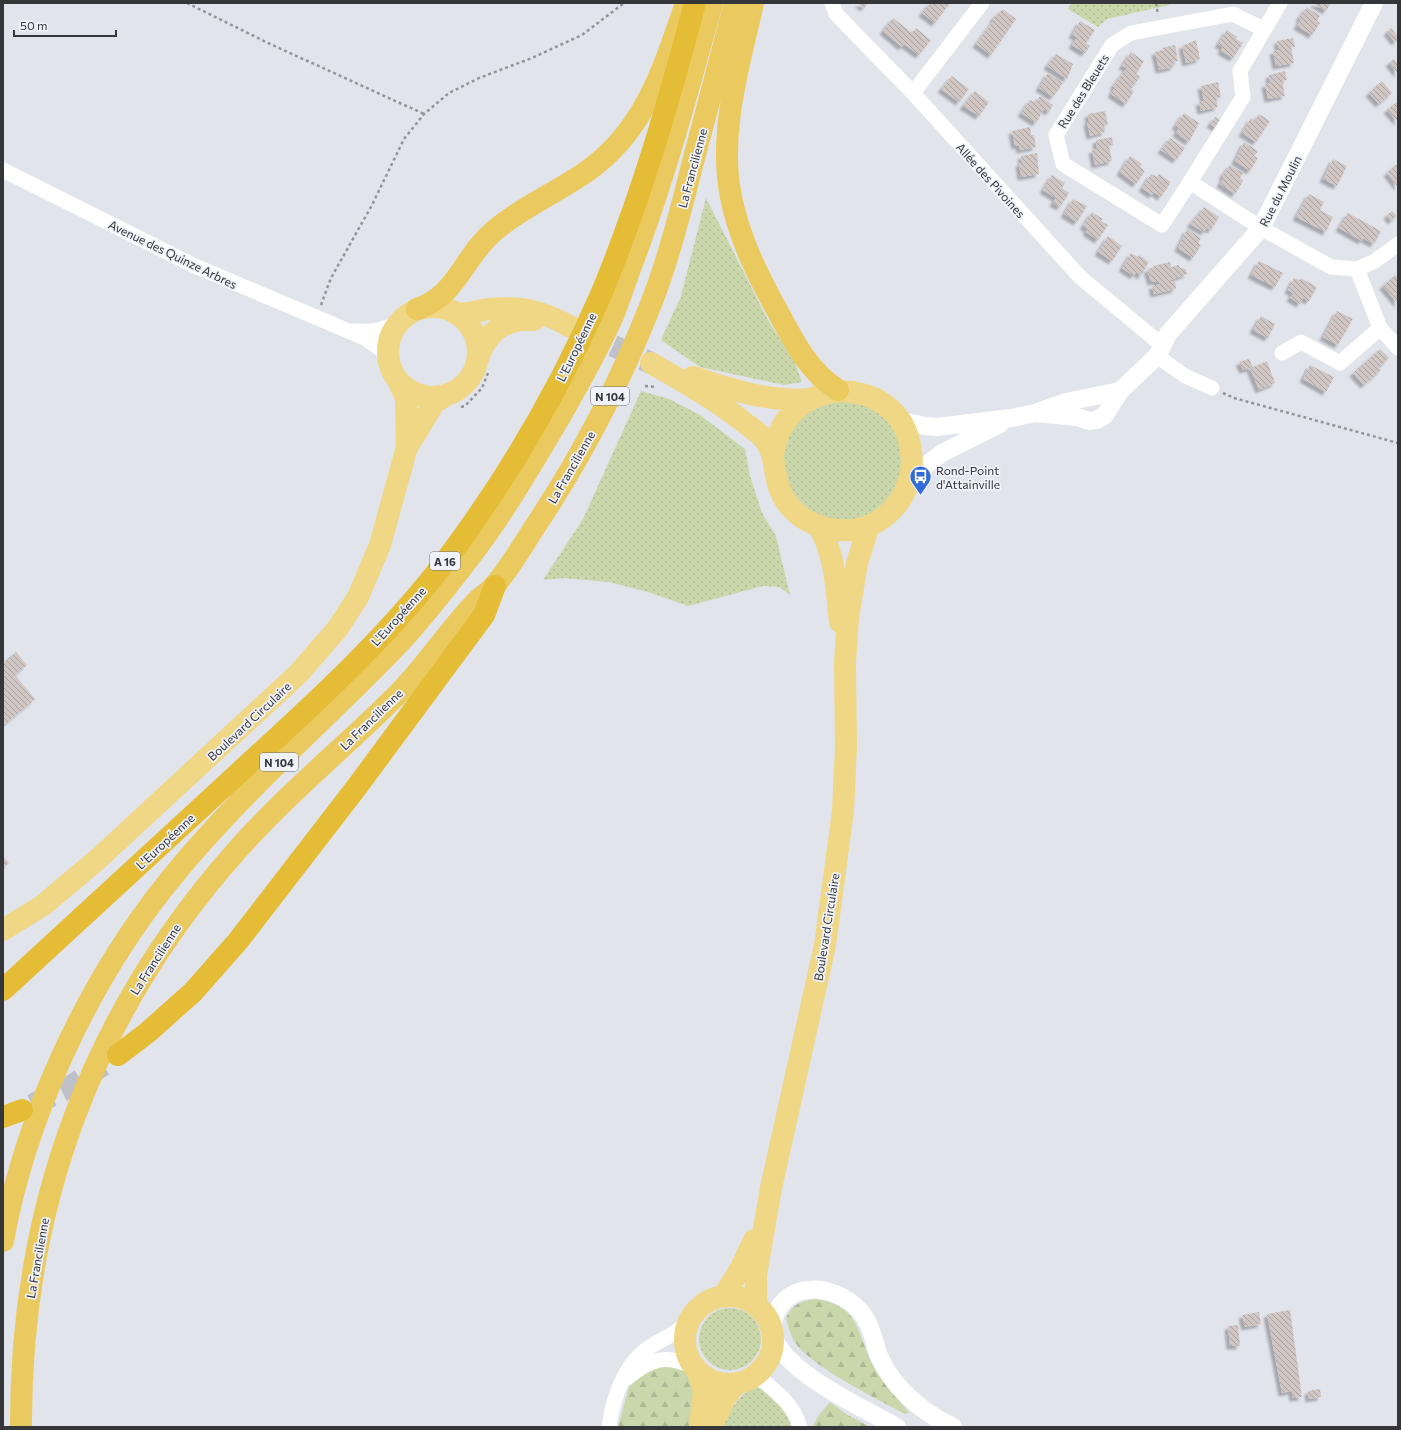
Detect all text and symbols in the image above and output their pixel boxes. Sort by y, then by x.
scale bar [14,12,116,38]
text: 50 m [20,18,48,32]
street label: Rue des Bleuets [1055,51,1111,131]
street label: La Francilienne [675,127,709,209]
street label: Allée des Pivoines [954,140,1028,220]
street label: Rue du Moulin [1256,153,1304,229]
street label: Avenue des Quinze Arbres [107,217,239,291]
street label: L'Européenne [553,310,599,384]
road number: N 104 [591,387,629,405]
street label: La Francilienne [545,428,597,506]
place label: Rond-Point d'Attainville [936,463,1000,491]
bus stop icon: Rond-Point d'Attainville [907,464,933,497]
road number: A 16 [430,552,460,570]
street label: L'Européenne [368,584,428,648]
street label: Boulevard Circulaire [204,679,294,763]
street label: La Francilienne [337,686,405,752]
road number: N 104 [260,753,298,771]
street label: L'Européenne [133,810,197,872]
street label: Boulevard Circulaire [811,872,841,982]
street label: La Francilienne [127,921,183,997]
street label: La Francilienne [23,1217,51,1299]

